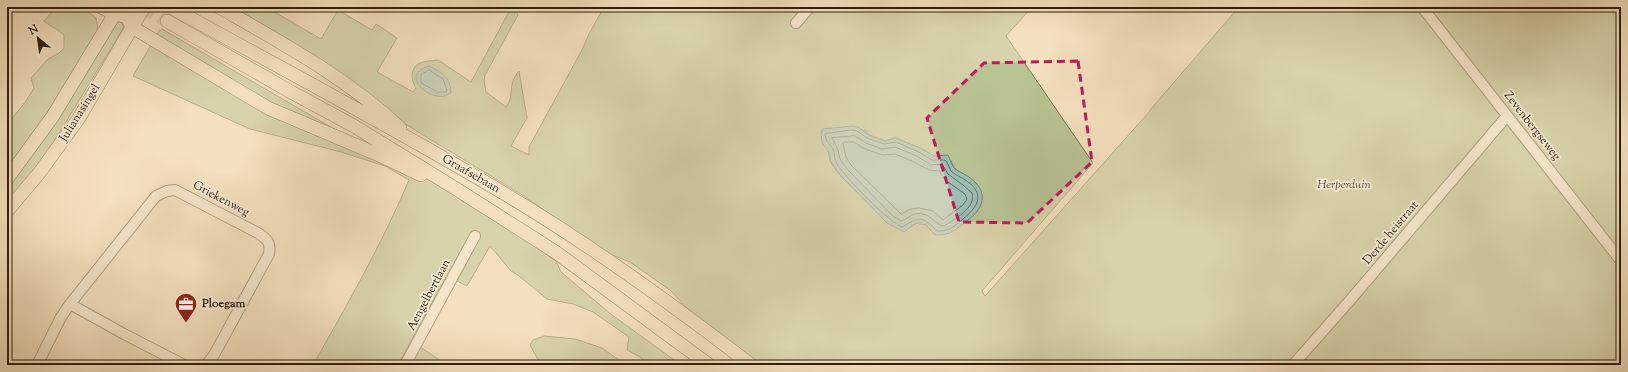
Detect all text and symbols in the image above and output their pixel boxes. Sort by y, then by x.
north arrow [18,18,58,58]
text: N [25,21,42,40]
street label: Julianasingel [55,80,105,146]
street label: Zevenbergseweg [1499,88,1565,164]
street label: Graafsebaan [439,150,503,198]
park label: Herperduin [1317,176,1371,194]
street label: Griekenweg [189,177,253,222]
street label: Derde heistraat [1359,197,1423,269]
street label: Aengelbertlaan [403,256,455,334]
office icon: Ploegam [173,291,199,324]
place label: Ploegam [201,295,246,313]

